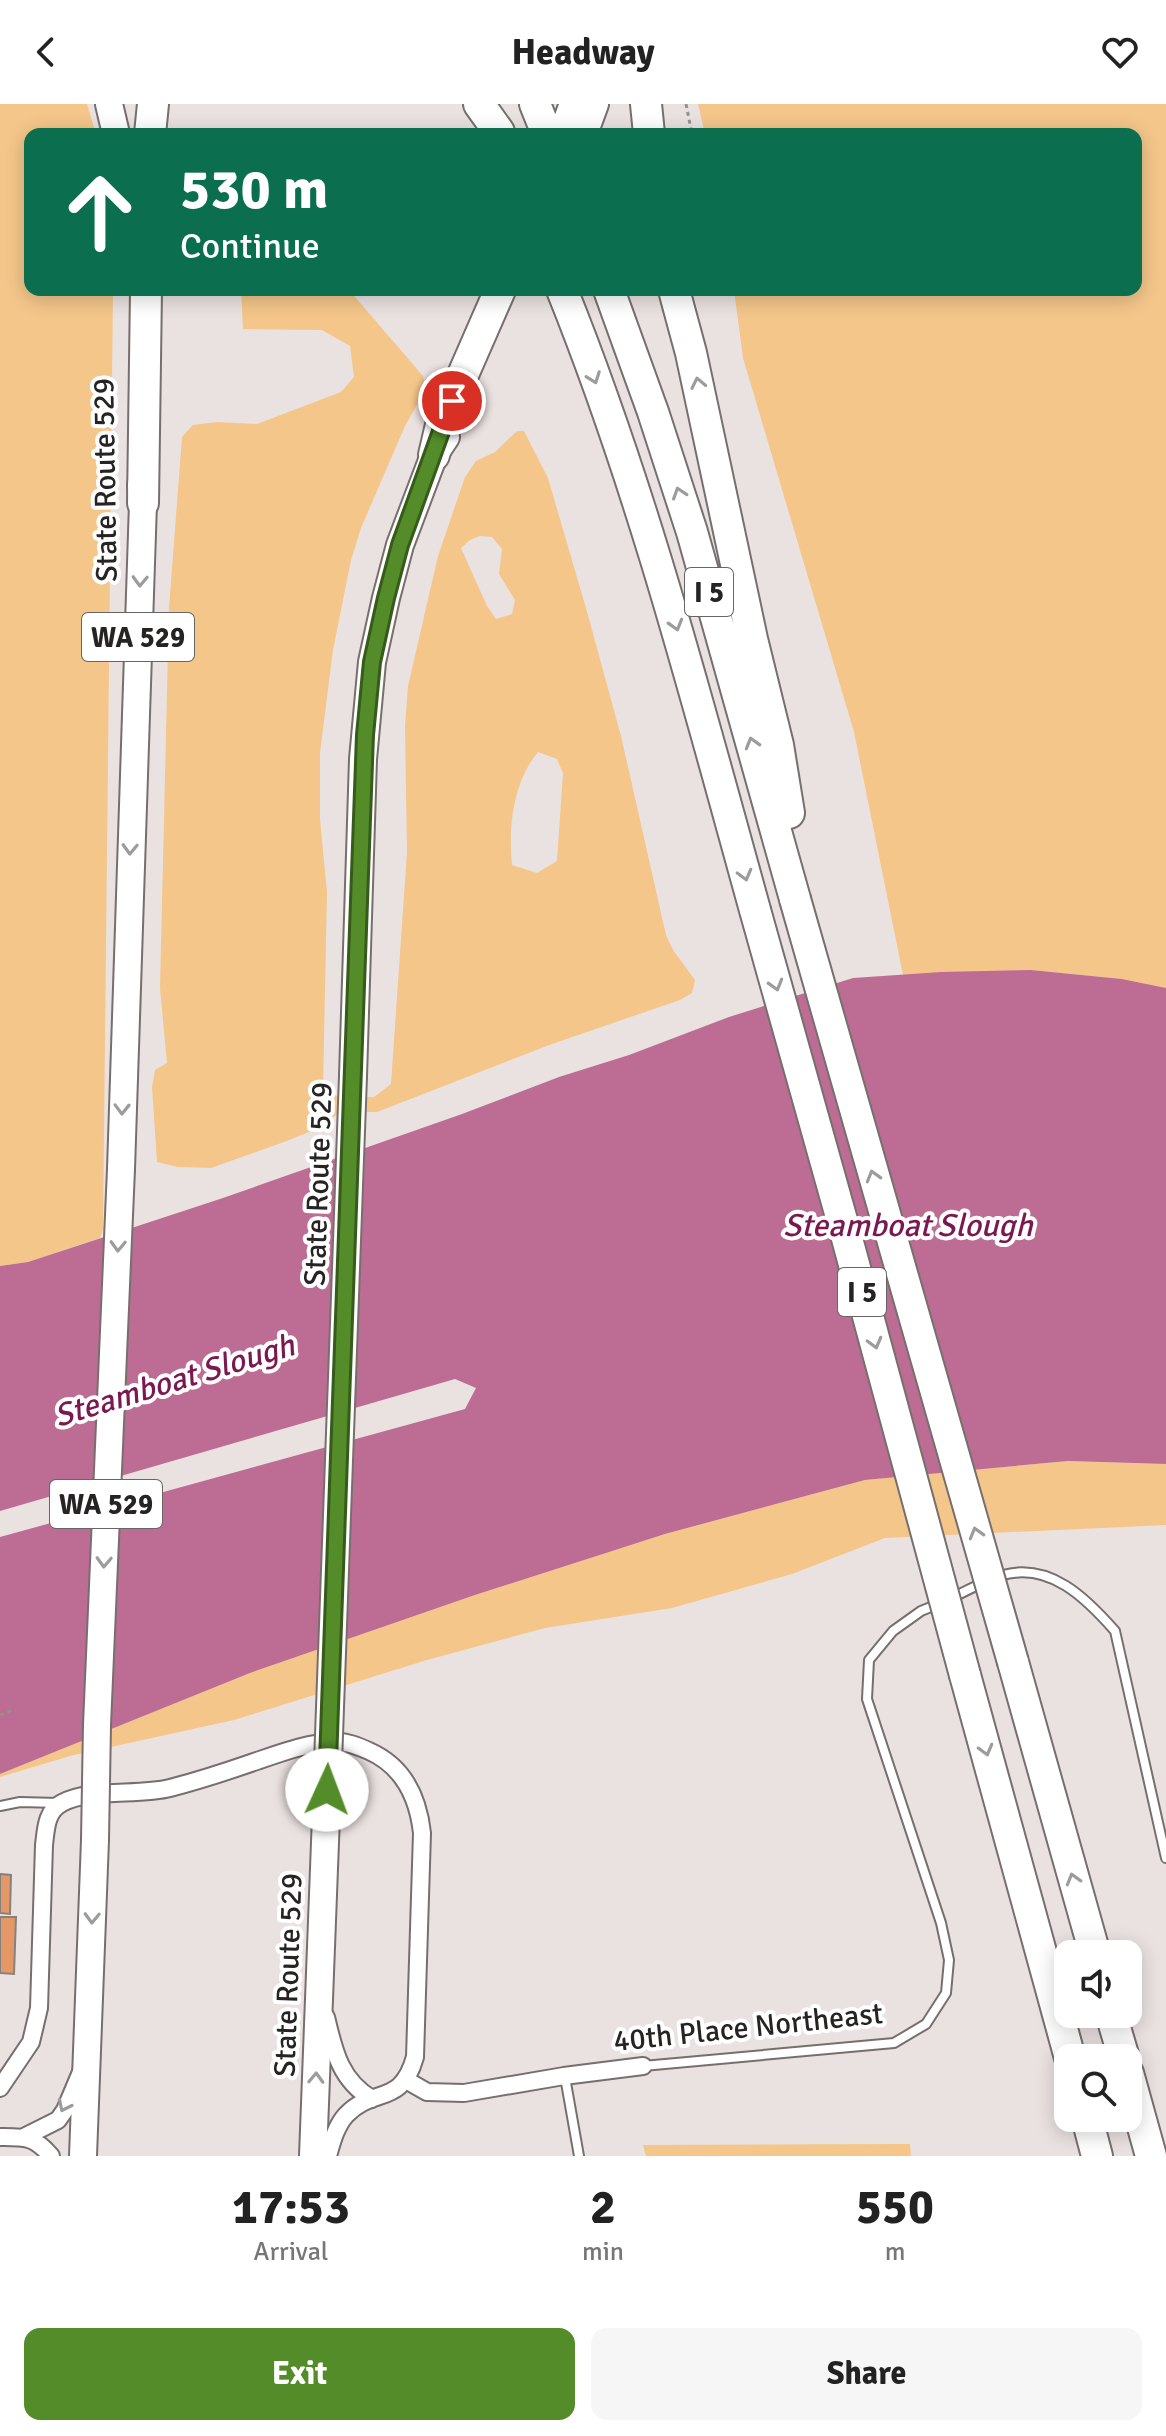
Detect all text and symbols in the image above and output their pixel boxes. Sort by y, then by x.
icon: back [24,30,68,74]
text: Headway [511,30,655,75]
icon: heart [1098,30,1142,74]
text: 530 m [180,155,328,224]
icon: ahead [48,160,152,264]
text: Continue [180,224,320,269]
pin [418,367,486,435]
one-way arrow [585,370,601,384]
one-way arrow [690,376,707,390]
street label: State Route 529 [85,378,126,582]
icon: arrive [430,379,474,423]
one-way arrow [672,487,688,501]
road number: I 5 [685,568,733,616]
one-way arrow [131,575,148,588]
road number: WA 529 [82,613,194,661]
one-way arrow [667,617,683,631]
one-way arrow [745,736,761,750]
one-way arrow [121,843,138,856]
one-way arrow [736,868,753,882]
one-way arrow [767,977,783,991]
street label: State Route 529 [296,1081,341,1287]
one-way arrow [113,1103,131,1116]
one-way arrow [866,1169,882,1183]
water label: Steamboat Slough [783,1206,1034,1245]
one-way arrow [109,1240,126,1253]
road number: I 5 [838,1268,886,1316]
water label: Steamboat Slough [49,1325,301,1436]
one-way arrow [866,1336,883,1350]
road number: WA 529 [50,1480,162,1528]
one-way arrow [968,1527,985,1541]
one-way arrow [95,1556,112,1569]
one-way arrow [976,1743,993,1757]
position arrow [285,1748,369,1832]
street label: State Route 529 [266,1872,311,2078]
one-way arrow [1066,1872,1083,1886]
one-way arrow [84,1912,101,1925]
map controls [1054,1940,1142,2132]
button: sound [1054,1940,1142,2028]
street label: 40th Place Northeast [611,1995,885,2060]
button: search [1054,2044,1142,2132]
one-way arrow [308,2071,325,2084]
one-way arrow [59,2098,74,2113]
text: 17:53 [232,2178,350,2237]
text: 2 [590,2178,616,2237]
text: 550 [856,2178,934,2237]
text: Arrival [254,2236,328,2268]
text: min [582,2236,624,2268]
text: m [885,2236,905,2268]
button: Exit [24,2328,575,2420]
button: Share [591,2328,1142,2420]

